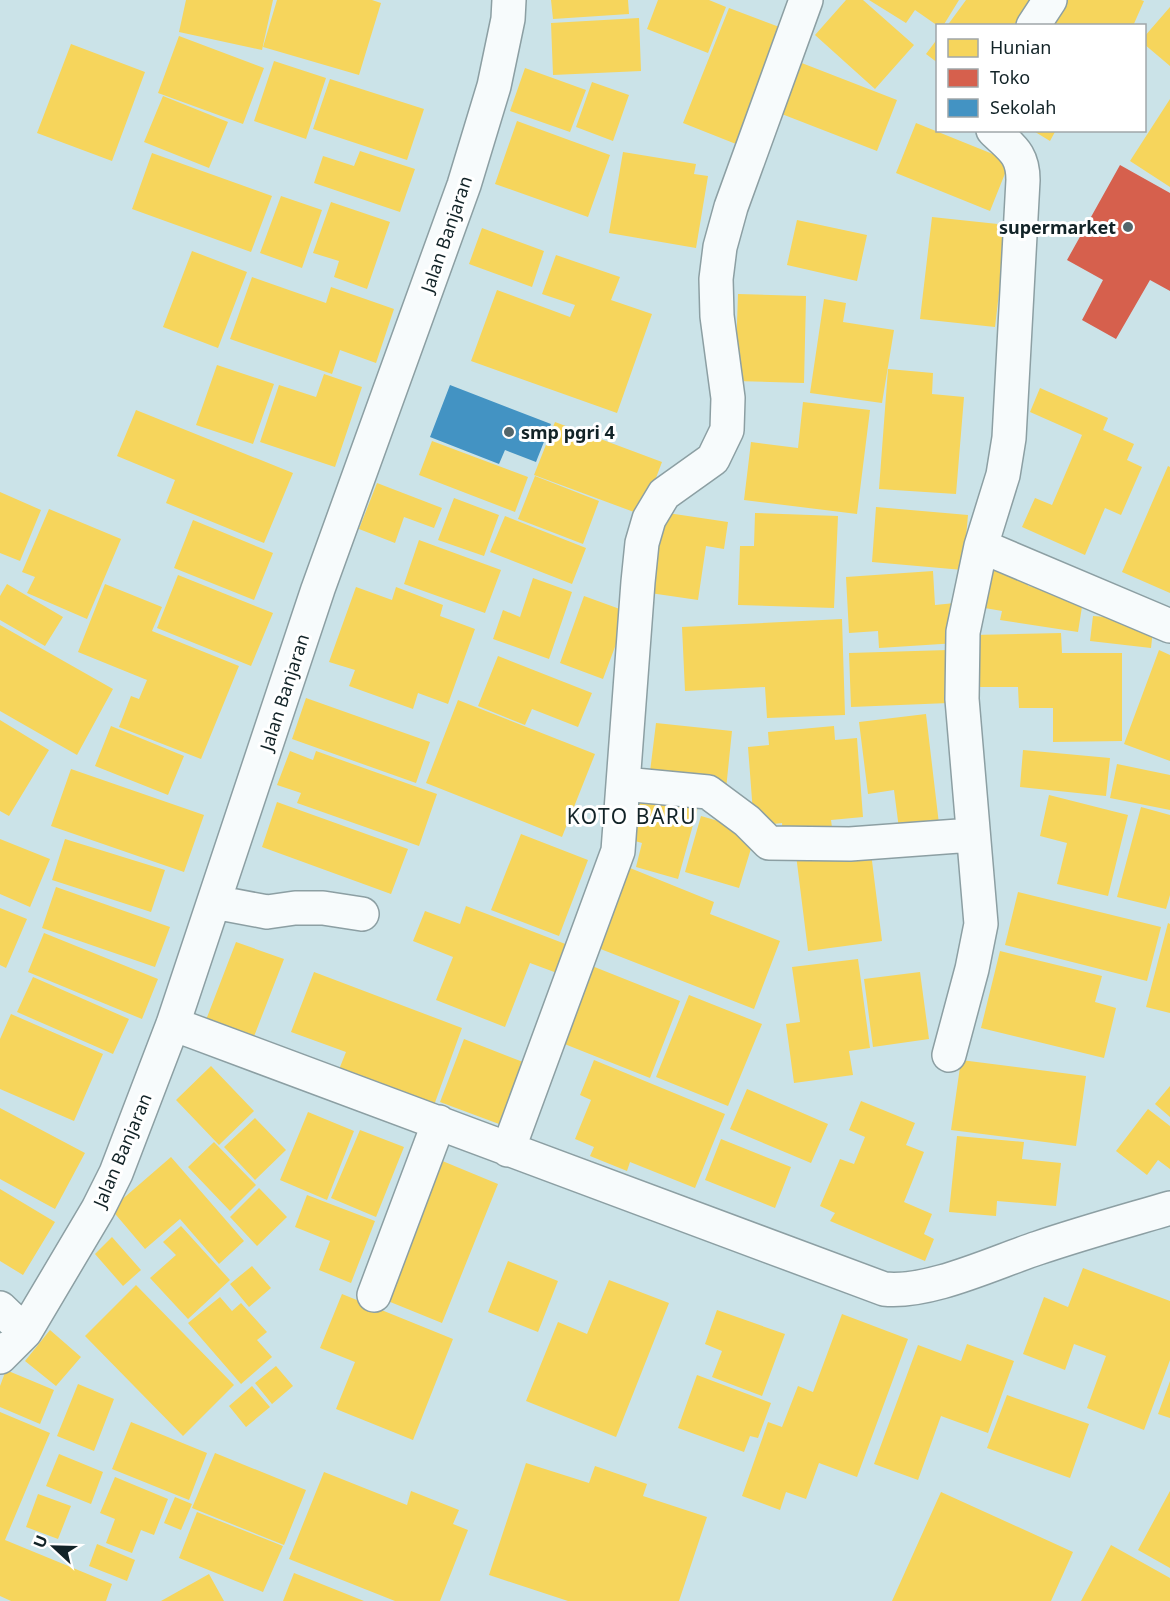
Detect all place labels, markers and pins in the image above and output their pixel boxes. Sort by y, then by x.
place label: supermarket [999,215,1116,239]
marker: supermarket [1121,220,1135,234]
place label: smp pgri 4 [521,420,615,444]
marker: smp pgri 4 [502,425,516,439]

